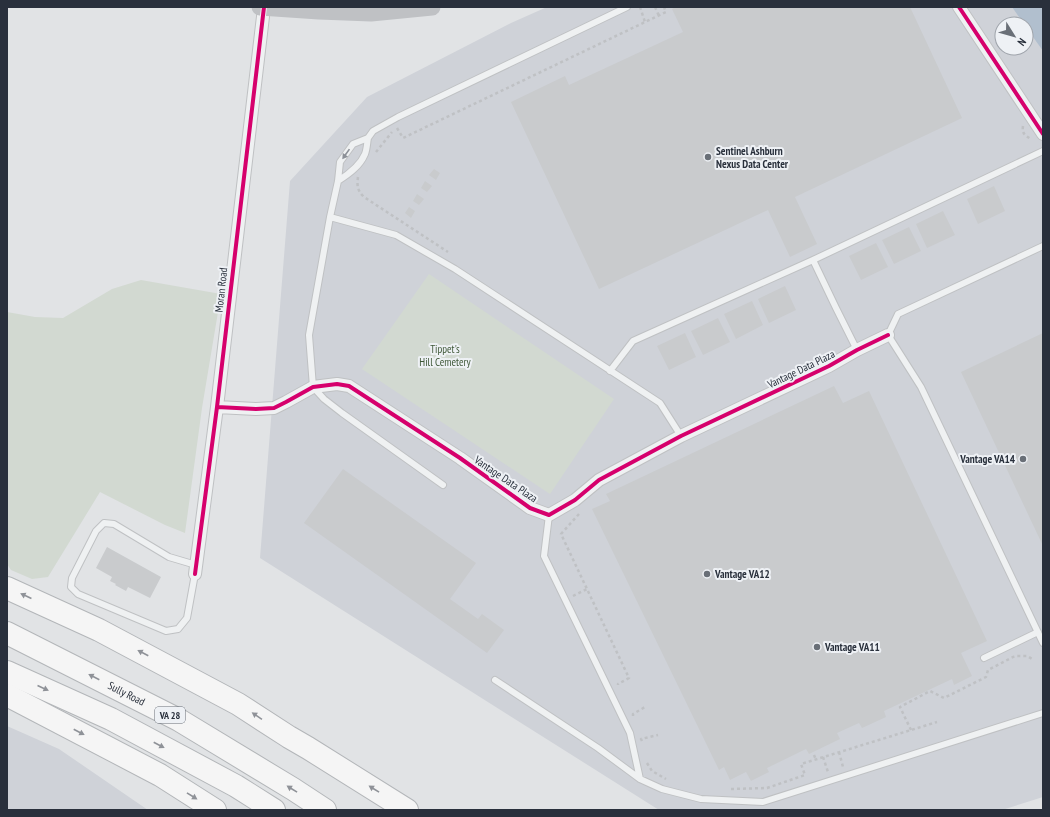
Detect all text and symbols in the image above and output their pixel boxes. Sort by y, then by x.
north arrow [994,16,1034,56]
text: N [1015,35,1029,49]
place label: Sentinel Ashburn Nexus Data Center [716,144,789,171]
one-way arrow [342,149,350,159]
marker: Sentinel Ashburn Nexus Data Center [703,152,713,162]
street label: Moran Road [212,267,230,313]
park label: Tippet's Hill Cemetery [419,342,472,369]
street label: Vantage Data Plaza [764,347,837,392]
street label: Vantage Data Plaza [471,452,540,505]
place label: Vantage VA14 [959,452,1016,466]
marker: Vantage VA14 [1018,454,1028,464]
place label: Vantage VA12 [714,567,770,581]
marker: Vantage VA12 [702,569,712,579]
one-way arrow [21,593,32,599]
place label: Vantage VA11 [824,640,880,654]
marker: Vantage VA11 [812,642,822,652]
one-way arrow [137,650,149,657]
one-way arrow [88,674,100,680]
street label: Sully Road [106,678,148,709]
one-way arrow [37,685,48,691]
road number: VA 28 [155,707,185,723]
one-way arrow [252,712,262,720]
one-way arrow [73,729,85,736]
one-way arrow [154,741,165,748]
one-way arrow [287,785,298,792]
one-way arrow [368,786,380,793]
one-way arrow [186,792,198,799]

